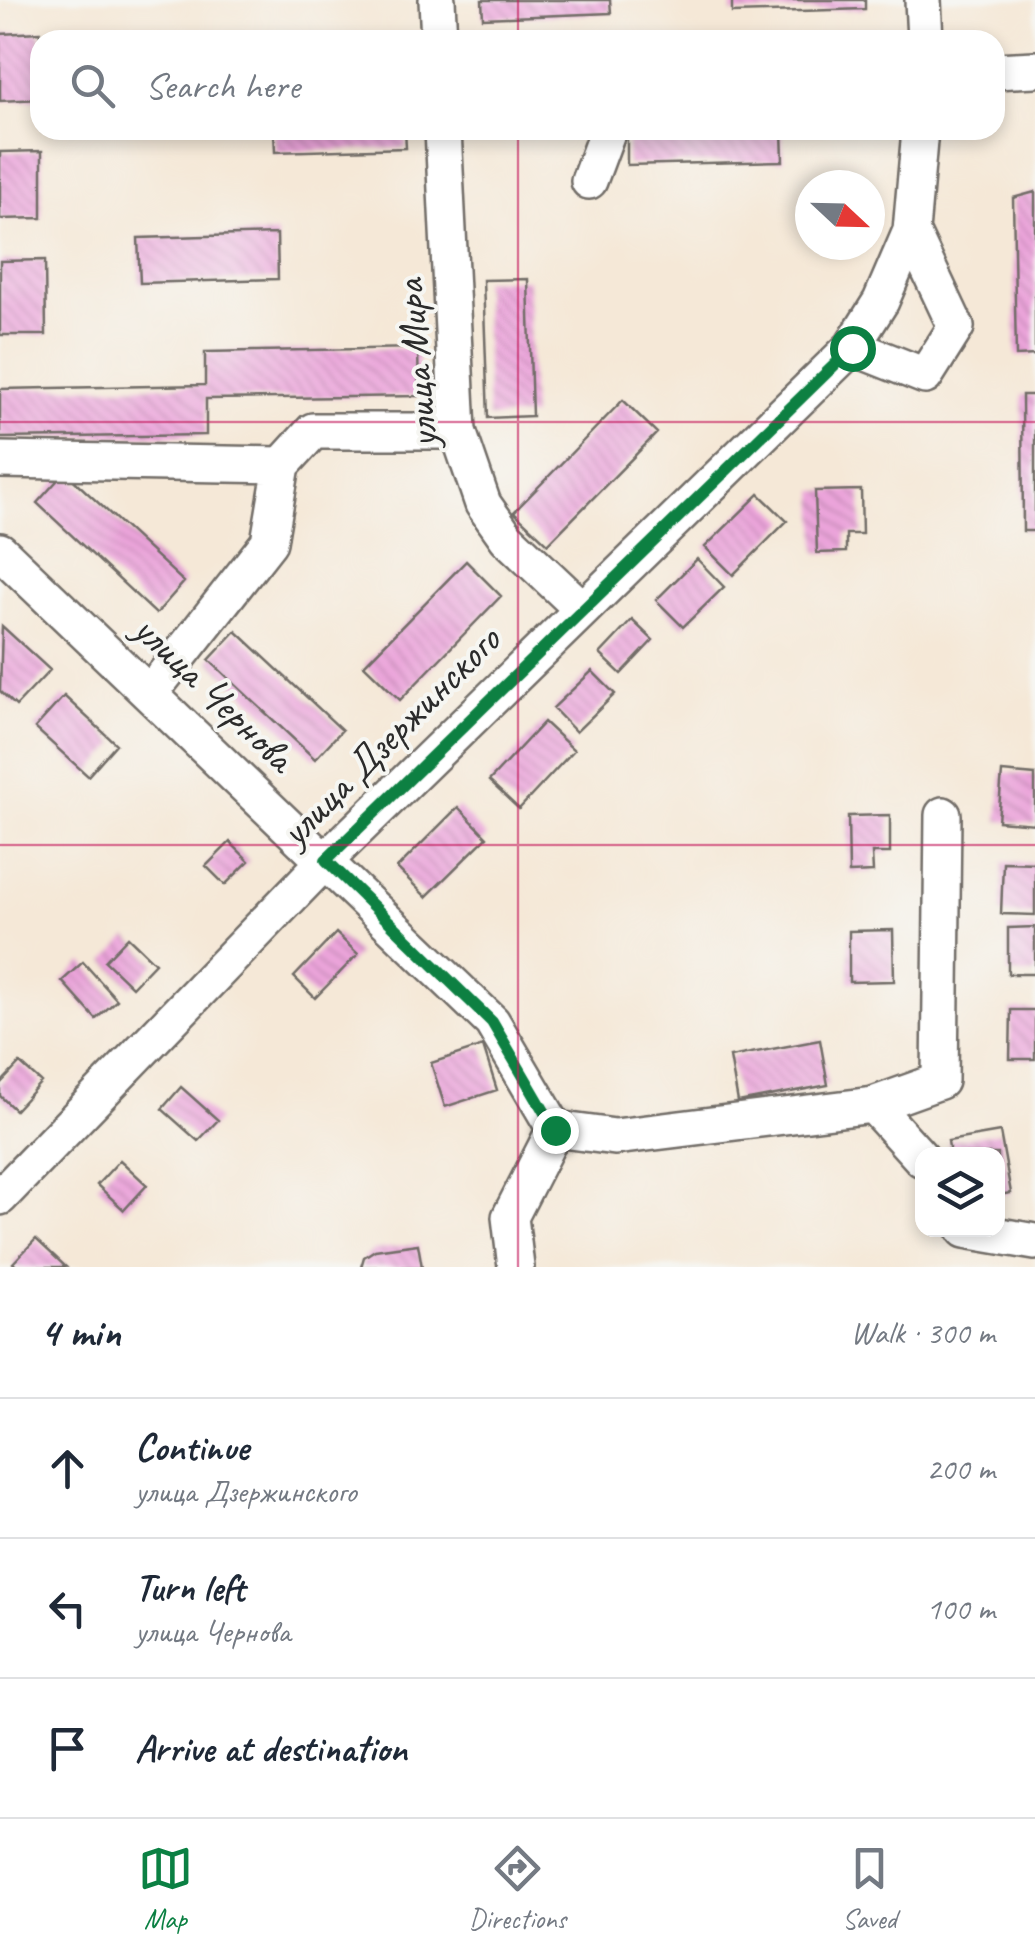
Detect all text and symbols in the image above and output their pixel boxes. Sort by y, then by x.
search box [30,30,1005,140]
icon: search [65,58,120,113]
text: Search here [145,62,300,109]
north arrow [795,170,885,260]
street label: улица Мира [382,274,451,453]
route start [830,326,876,372]
street label: улица Чернова [120,601,308,786]
street label: улица Дзержинского [266,613,513,860]
route end [533,1108,579,1154]
map controls [915,1147,1005,1237]
button: layers [915,1147,1005,1237]
text: 4 min [40,1306,120,1359]
text: Walk · 300 m [851,1312,995,1353]
text: Continue [135,1424,249,1471]
icon: ahead [40,1441,95,1496]
text: 200 m [926,1448,995,1489]
text: улица Дзержинского [135,1471,357,1512]
text: Turn left [135,1564,245,1611]
icon: left [40,1581,95,1636]
text: 100 m [926,1588,995,1629]
text: улица Чернова [135,1611,290,1652]
icon: arrive [40,1721,95,1776]
text: Arrive at destination [135,1725,407,1772]
tab: Map [138,1841,193,1936]
tab: Directions [469,1841,566,1936]
tab: Saved [842,1841,897,1936]

